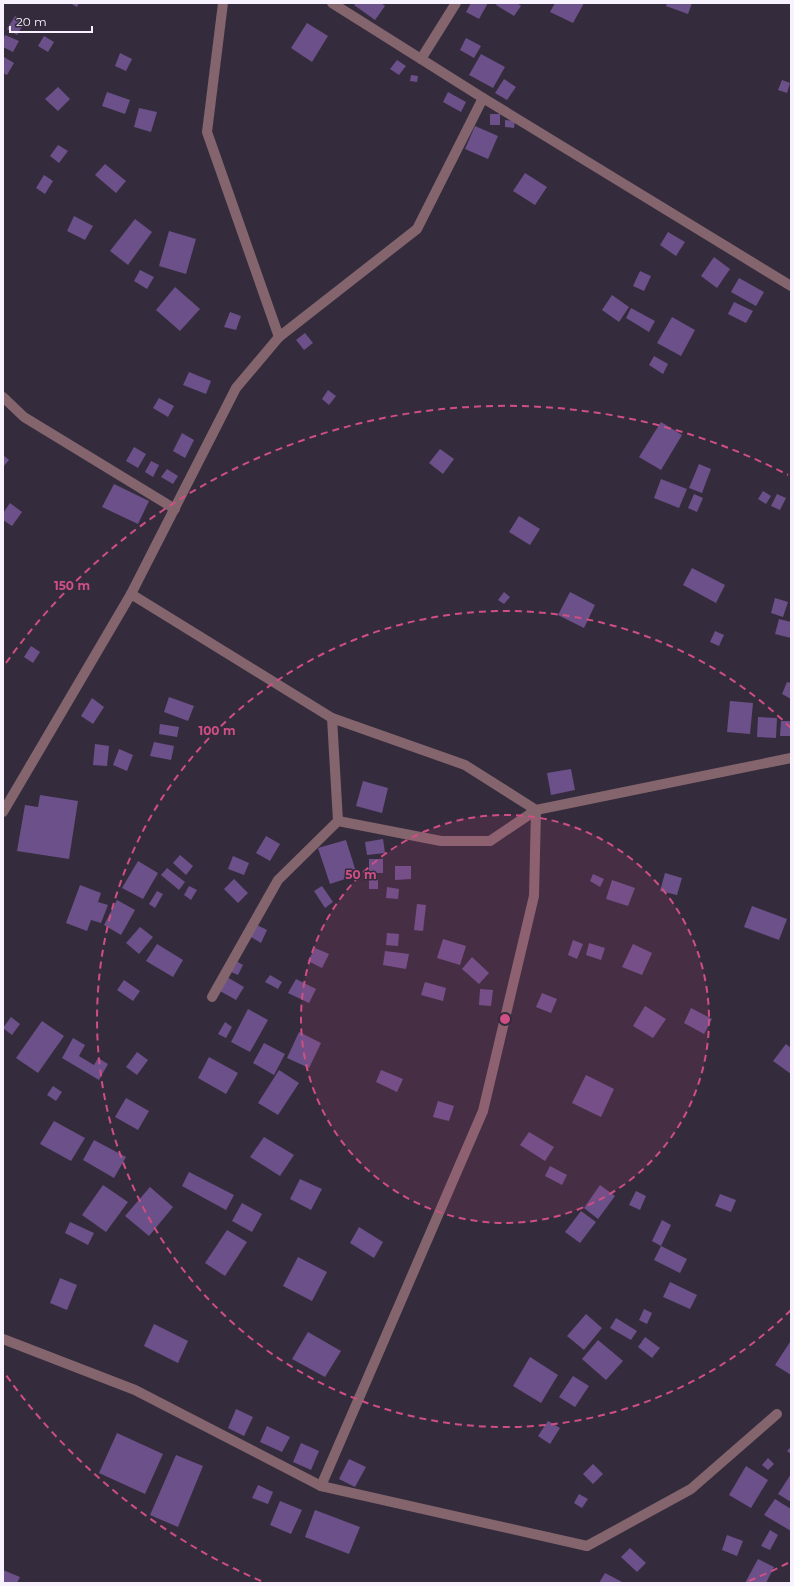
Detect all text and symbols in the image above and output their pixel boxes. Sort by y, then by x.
scale bar [10,8,92,34]
text: 20 m [16,14,47,29]
text: 150 m [54,578,90,593]
text: 100 m [199,723,235,738]
text: 50 m [345,867,377,882]
centre of rings [498,1012,512,1026]

